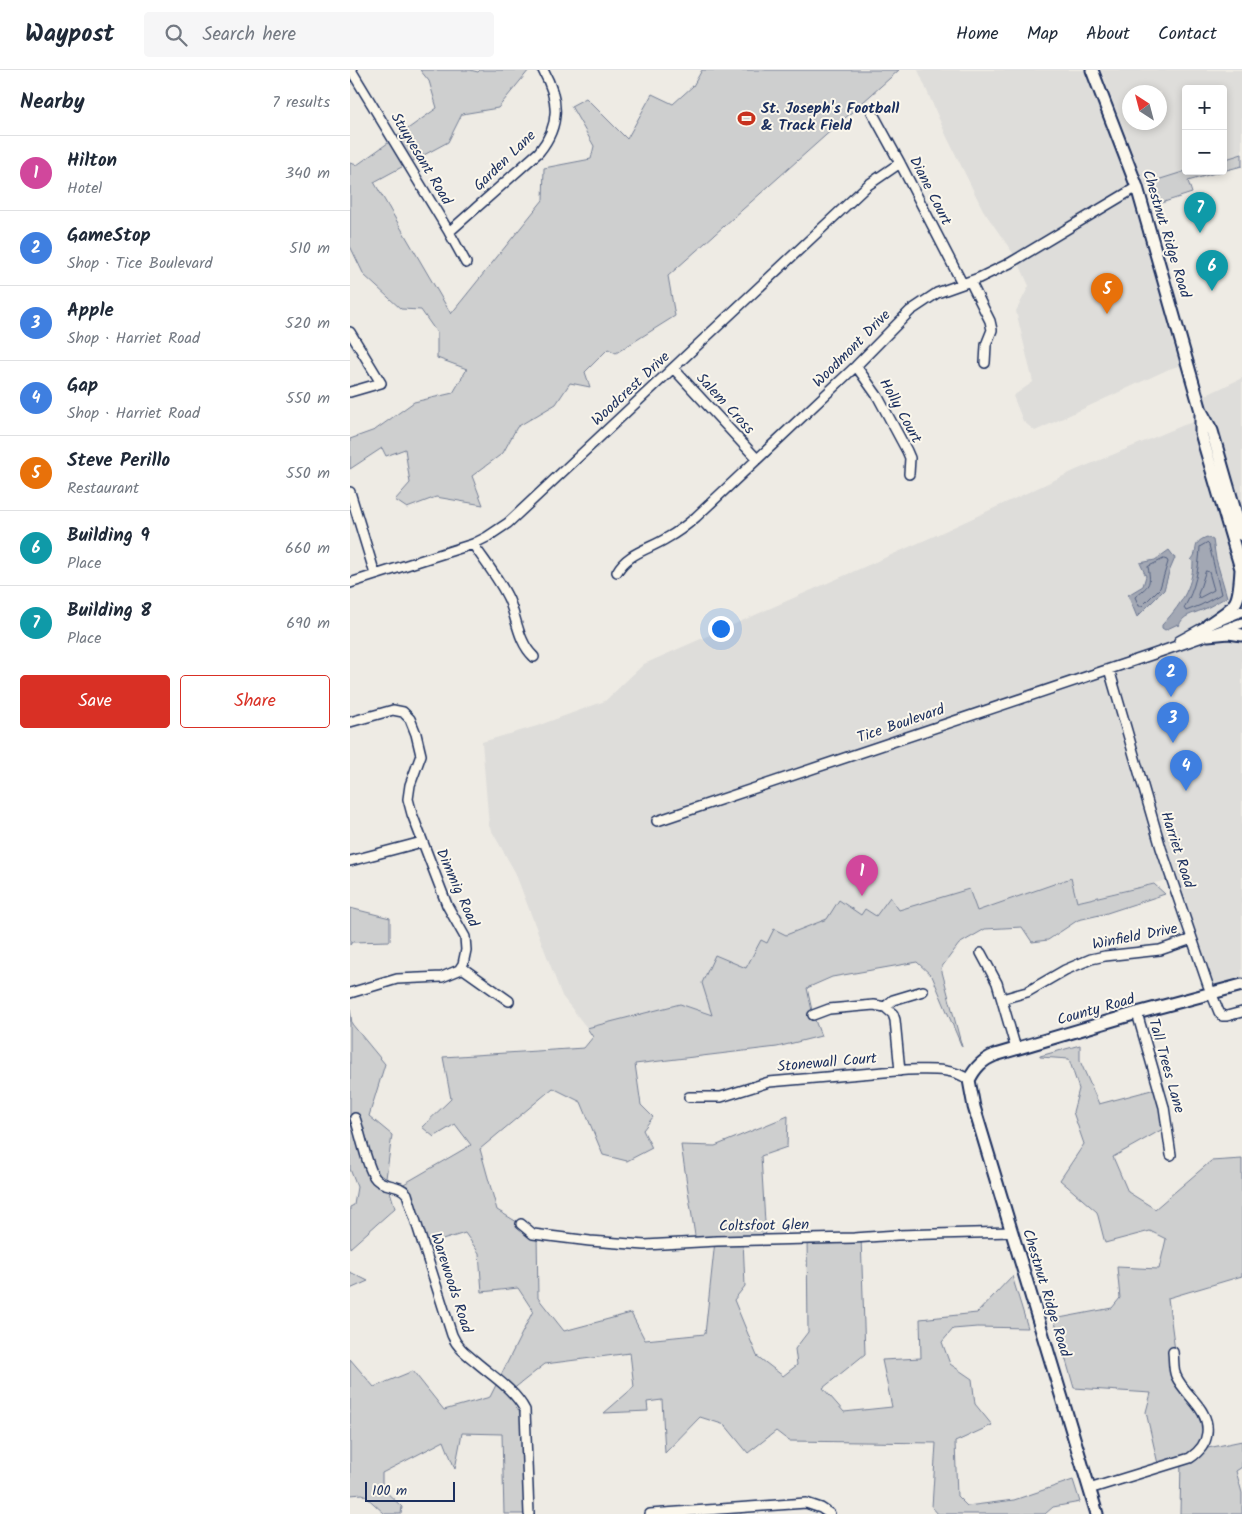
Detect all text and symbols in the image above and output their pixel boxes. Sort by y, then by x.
search box [144,12,494,57]
text: Waypost [25,15,114,54]
text: Search here [202,20,296,50]
text: Home [956,20,999,49]
text: Map [1027,20,1058,49]
text: About [1086,20,1130,49]
text: Contact [1158,20,1217,49]
icon: search [162,21,190,49]
north arrow [1122,85,1167,130]
map controls [1182,85,1227,175]
button: + [1182,85,1227,130]
text: Nearby [20,86,85,119]
text: 7 results [272,90,330,115]
place label: St. Joseph's Football & Track Field [761,97,899,138]
street label: Stuyvesant Road [384,108,458,210]
sports icon: St. Joseph's Football & Track Field [737,108,757,128]
street label: Garden Lane [468,125,542,197]
button: − [1182,130,1227,175]
text: Hilton [67,146,117,176]
street label: Diane Court [902,152,958,230]
text: 1 [34,161,38,186]
text: 340 m [285,161,330,186]
street label: Chestnut Ridge Road [1135,167,1197,301]
text: Hotel [67,176,102,201]
pin: 7 [1184,192,1216,233]
text: GameStop [67,221,151,251]
text: 2 [31,236,41,261]
text: 510 m [289,236,330,261]
pin: 6 [1196,250,1228,291]
text: Shop · Tice Boulevard [67,251,213,276]
pin: 5 [1091,273,1123,314]
text: Apple [67,296,114,326]
street label: Woodmont Drive [807,304,897,394]
text: 3 [32,311,40,336]
text: 520 m [285,311,330,336]
text: Shop · Harriet Road [67,326,200,351]
street label: Woodcrest Drive [586,346,676,432]
street label: Salem Cross [690,368,760,441]
text: Gap [67,371,98,401]
street label: Holly Court [872,374,928,448]
text: 4 [32,386,40,411]
text: 550 m [286,386,330,411]
text: Shop · Harriet Road [67,401,200,426]
text: Steve Perillo [67,446,170,476]
text: 5 [32,461,40,486]
text: 550 m [286,461,330,486]
text: Restaurant [67,476,139,501]
text: Building 9 [67,521,150,551]
text: 6 [32,536,40,561]
text: 660 m [285,536,330,561]
text: Place [67,551,101,576]
text: Building 8 [67,596,151,626]
text: 7 [32,611,40,636]
text: 690 m [286,611,330,636]
your location [708,616,734,642]
text: Place [67,626,101,651]
pin: 2 [1155,656,1187,697]
button: Save [20,675,170,728]
button: Share [180,675,330,728]
street label: Tice Boulevard [854,698,948,750]
pin: 3 [1157,702,1189,743]
pin: 4 [1170,750,1202,791]
street label: Harriet Road [1153,809,1201,892]
street label: Dimmig Road [429,845,485,932]
pin: 1 [846,855,878,896]
street label: Winfield Drive [1090,917,1180,957]
street label: County Road [1054,987,1138,1033]
street label: Tall Trees Lane [1141,1016,1191,1116]
street label: Stonewall Court [776,1047,878,1079]
street label: Coltsfoot Glen [719,1213,809,1239]
street label: Chestnut Ridge Road [1015,1226,1077,1360]
street label: Warewoods Road [423,1230,479,1337]
scale bar [365,1479,455,1502]
text: 100 m [372,1480,407,1502]

